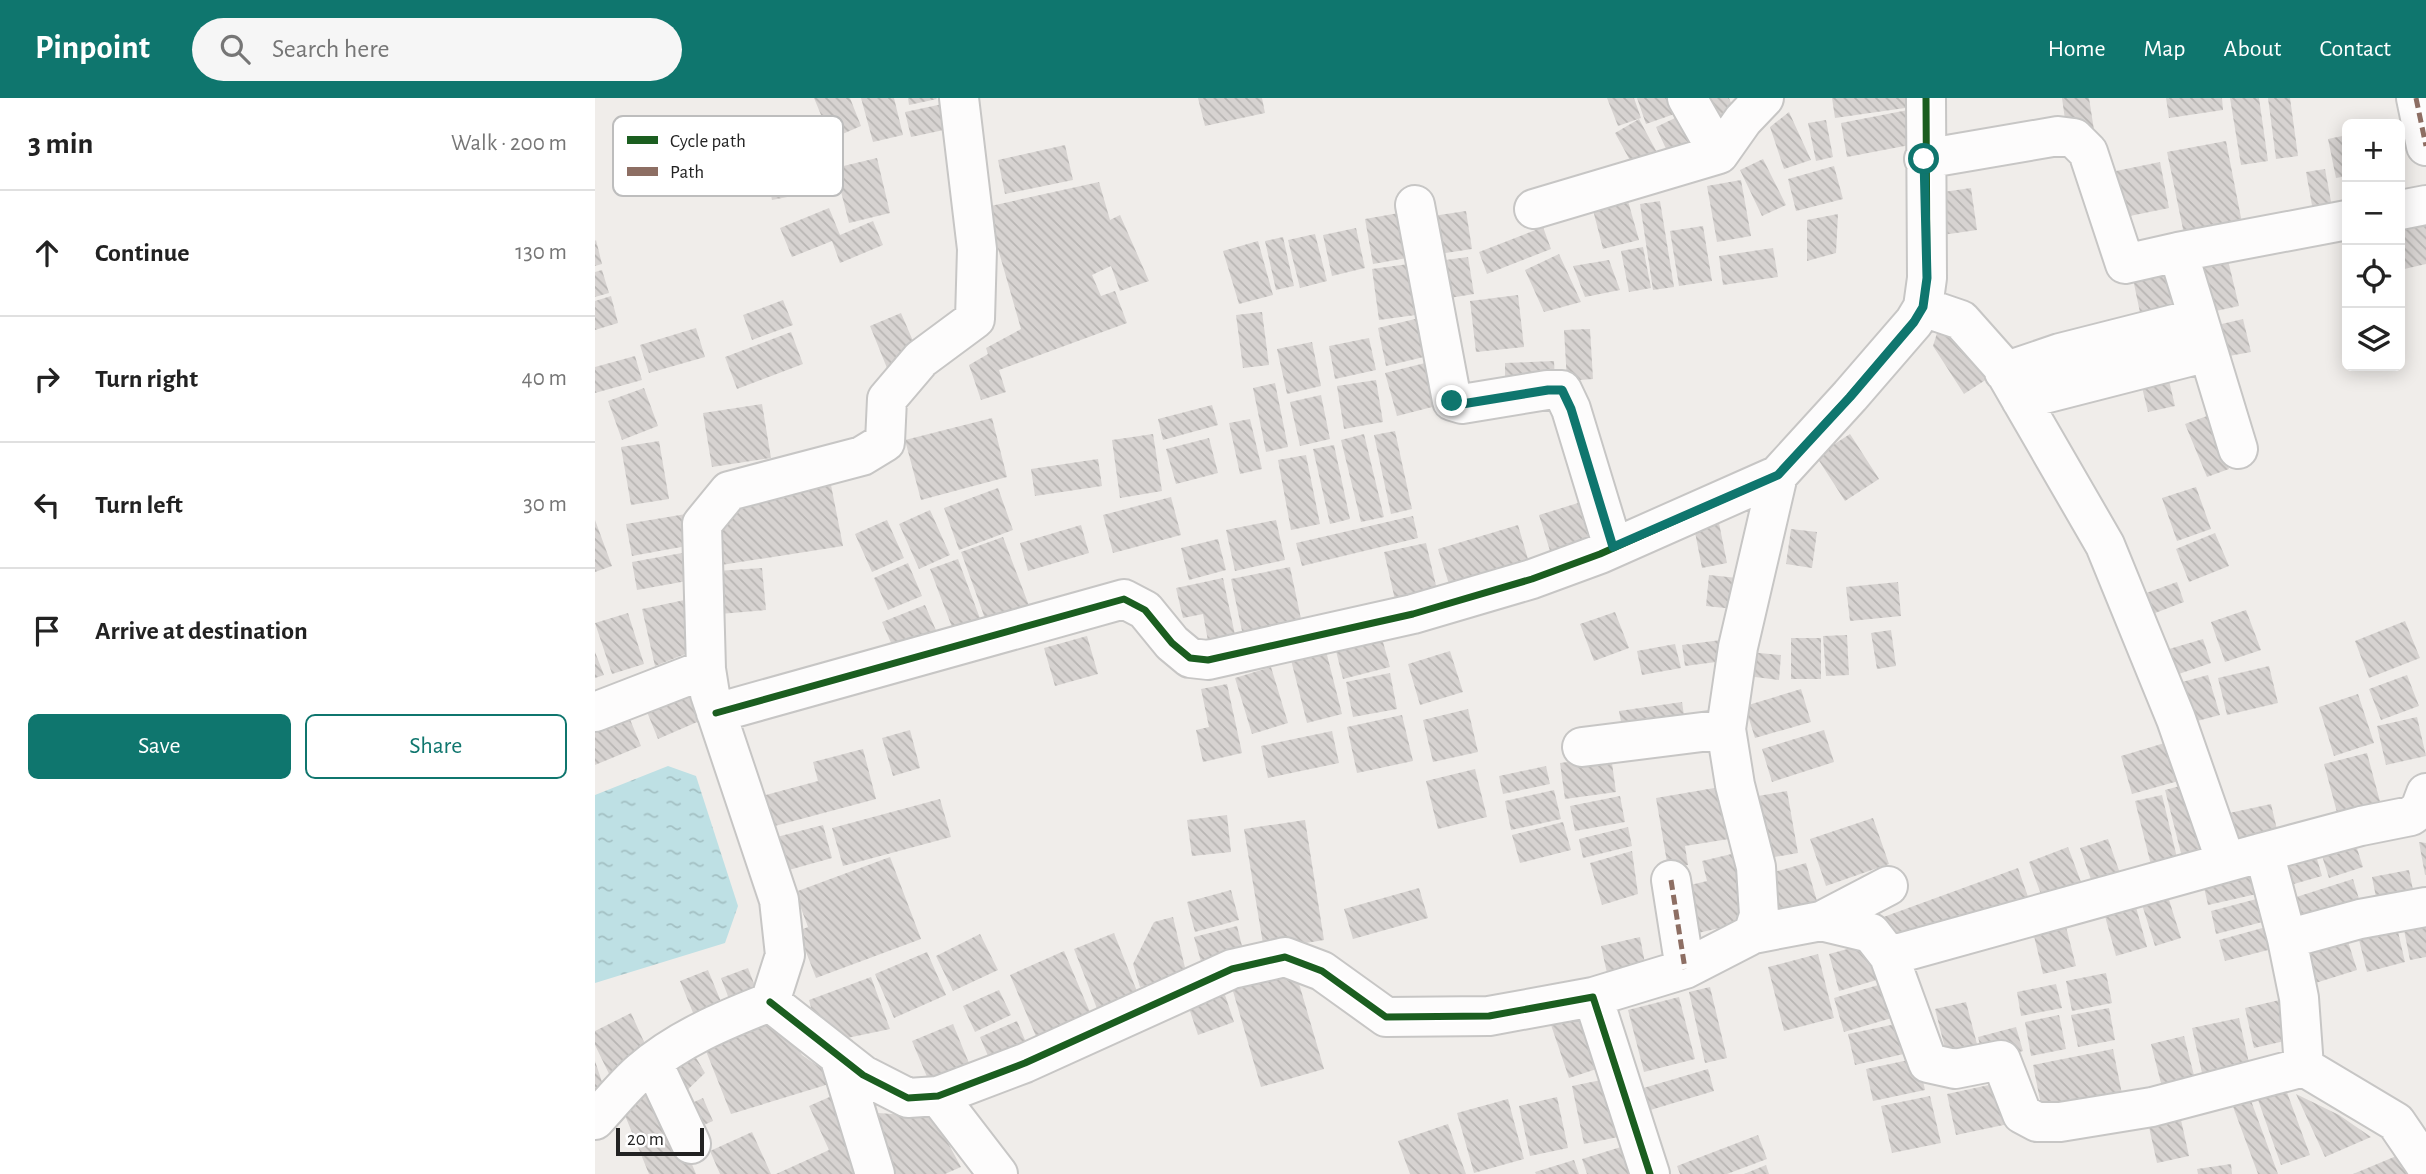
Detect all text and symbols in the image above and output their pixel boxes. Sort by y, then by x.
search box [192,18,682,81]
icon: search [216,30,254,68]
text: Pinpoint [35,32,150,65]
text: Search here [272,36,390,62]
text: Home [2048,37,2106,61]
text: Map [2144,37,2186,61]
text: About [2224,37,2281,61]
text: Contact [2319,37,2391,61]
legend [613,116,843,196]
map controls [2342,119,2405,371]
button: + [2342,119,2405,182]
text: 3 min [28,129,93,159]
text: Walk · 200 m [451,132,567,155]
text: Cycle path [670,132,746,151]
route start [1908,143,1939,174]
text: Path [670,163,704,182]
button: − [2342,182,2405,245]
icon: ahead [28,234,66,272]
text: Continue [95,240,190,266]
text: 130 m [515,241,567,264]
button: locate [2342,245,2405,308]
button: layers [2342,308,2405,371]
icon: right [28,360,66,398]
text: Turn right [95,366,198,392]
text: 40 m [522,367,567,390]
route end [1436,385,1467,416]
icon: left [28,486,66,524]
text: Turn left [95,492,183,518]
text: 30 m [523,493,567,516]
icon: arrive [28,612,66,650]
text: Arrive at destination [95,618,308,644]
button: Save [28,714,291,779]
button: Share [305,714,567,779]
scale bar [616,1125,703,1157]
text: 20 m [627,1130,664,1149]

